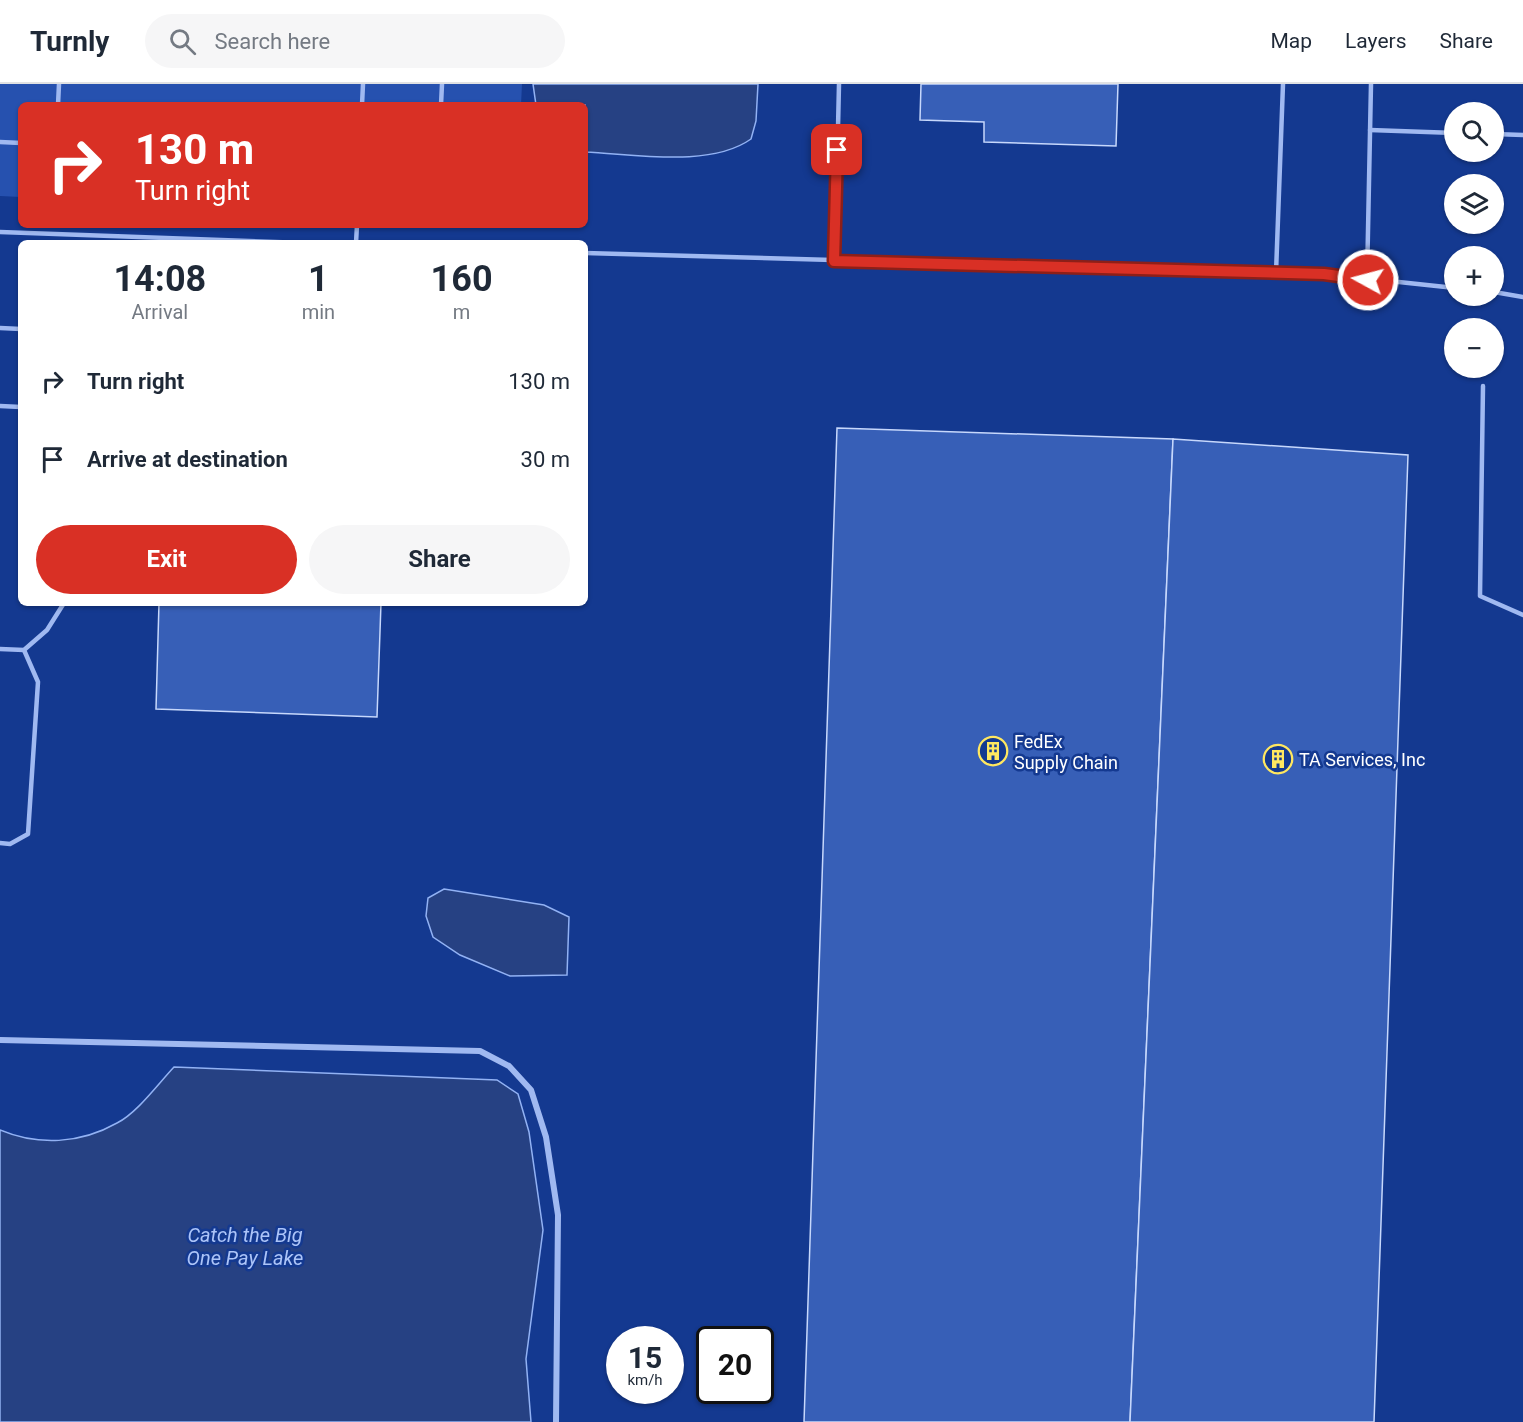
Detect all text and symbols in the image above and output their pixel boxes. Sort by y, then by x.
search box [145,14,565,68]
text: Turnly [30,25,109,58]
icon: search [166,25,199,58]
text: Search here [214,29,330,54]
text: Map [1270,29,1312,53]
text: Layers [1345,29,1406,53]
text: Share [1439,29,1493,53]
map controls [1444,102,1504,378]
button: search [1444,102,1504,162]
pin [811,124,862,175]
text: 130 m [135,125,254,174]
icon: right [36,126,114,204]
icon: arrive [820,133,853,166]
button: layers [1444,174,1504,234]
text: Turn right [135,175,250,207]
button: + [1444,246,1504,306]
position arrow [1336,248,1400,312]
text: 14:08 [113,258,206,300]
text: 1 [308,258,329,300]
text: 160 [431,258,493,300]
text: Arrival [131,300,188,324]
text: min [302,300,335,324]
text: m [453,300,470,324]
button: − [1444,318,1504,378]
icon: right [36,365,69,398]
text: Turn right [87,369,184,394]
text: 130 m [508,369,570,394]
icon: arrive [36,443,69,476]
text: Arrive at destination [87,447,288,472]
text: 30 m [521,447,570,472]
button: Exit [36,525,297,594]
button: Share [309,525,570,594]
place label: FedEx Supply Chain [1014,731,1118,773]
building icon: FedEx Supply Chain [977,735,1009,767]
building icon: TA Services, Inc [1262,743,1294,775]
place label: TA Services, Inc [1299,749,1425,770]
water label: Catch the Big One Pay Lake [187,1223,303,1270]
speed limit sign: 20 [696,1326,774,1404]
text: 15 [628,1340,662,1375]
text: km/h [627,1371,663,1389]

